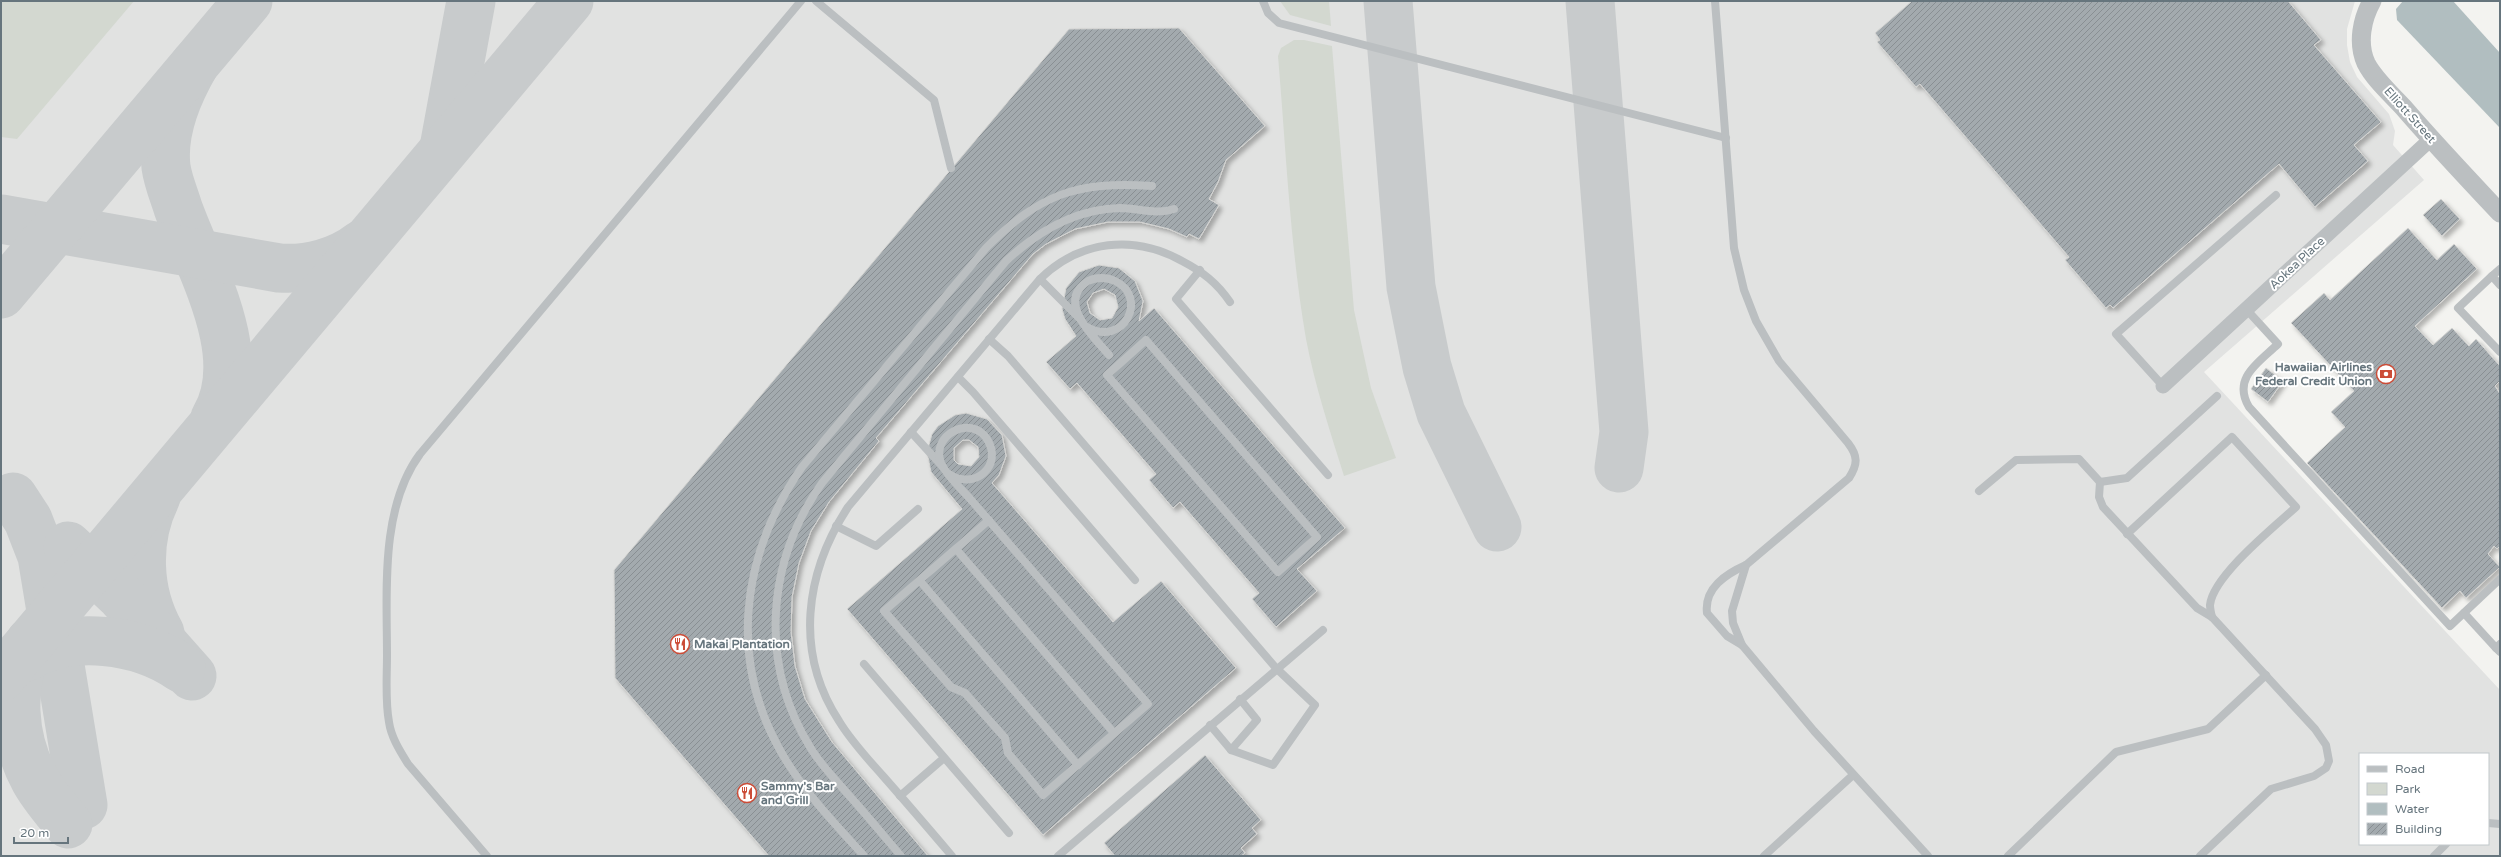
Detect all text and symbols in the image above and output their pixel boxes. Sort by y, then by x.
street label: Elliott Street [2381,84,2439,146]
street label: Aokea Place [2267,234,2328,292]
place label: Hawaiian Airlines Federal Credit Union [2255,360,2372,388]
bank icon: Hawaiian Airlines Federal Credit Union [2375,363,2397,385]
restaurant icon: Makai Plantation [669,633,691,655]
place label: Makai Plantation [694,637,790,651]
legend [2359,753,2489,845]
text: Road [2395,762,2425,776]
place label: Sammy's Bar and Grill [761,779,835,807]
restaurant icon: Sammy's Bar and Grill [736,782,758,804]
text: Park [2395,782,2421,796]
text: Water [2395,802,2430,816]
scale bar [14,819,68,845]
text: Building [2395,822,2442,836]
text: 20 m [20,826,49,840]

